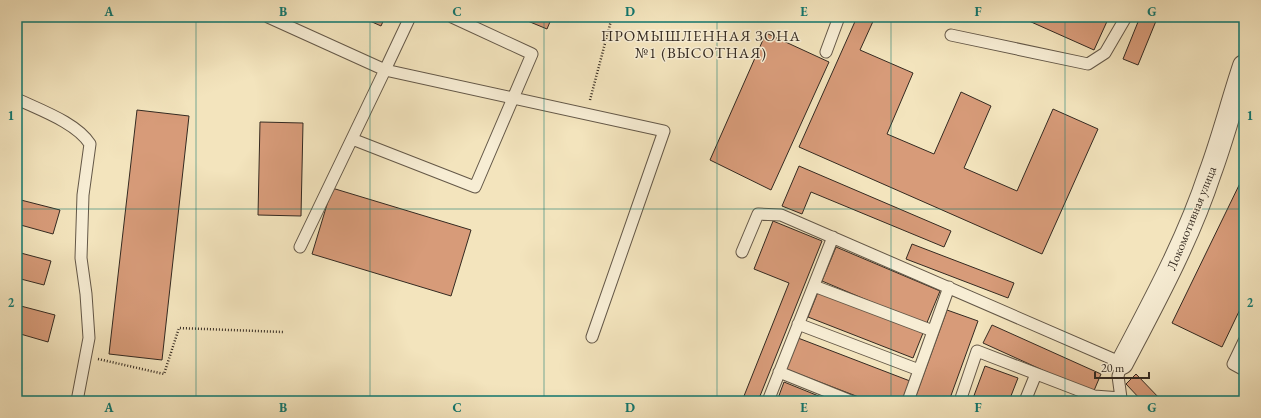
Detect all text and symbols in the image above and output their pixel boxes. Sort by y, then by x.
text: A [103,3,114,20]
text: B [279,3,287,20]
text: C [452,3,462,20]
text: D [625,3,635,20]
text: E [800,3,808,20]
text: F [974,3,982,20]
text: G [1147,3,1157,20]
district label: ПРОМЫШЛЕННАЯ ЗОНА №1 (ВЫСОТНАЯ) [601,26,801,62]
text: 1 [8,107,15,124]
text: 1 [1247,107,1254,124]
street label: Локомотивная улица [1163,163,1220,273]
text: 2 [8,294,15,311]
text: 2 [1247,294,1254,311]
scale bar [1095,354,1149,380]
text: 20 m [1101,360,1125,376]
text: A [103,399,114,416]
text: B [279,399,287,416]
text: C [452,399,462,416]
text: D [625,399,635,416]
text: E [800,399,808,416]
text: F [974,399,982,416]
text: G [1147,399,1157,416]

